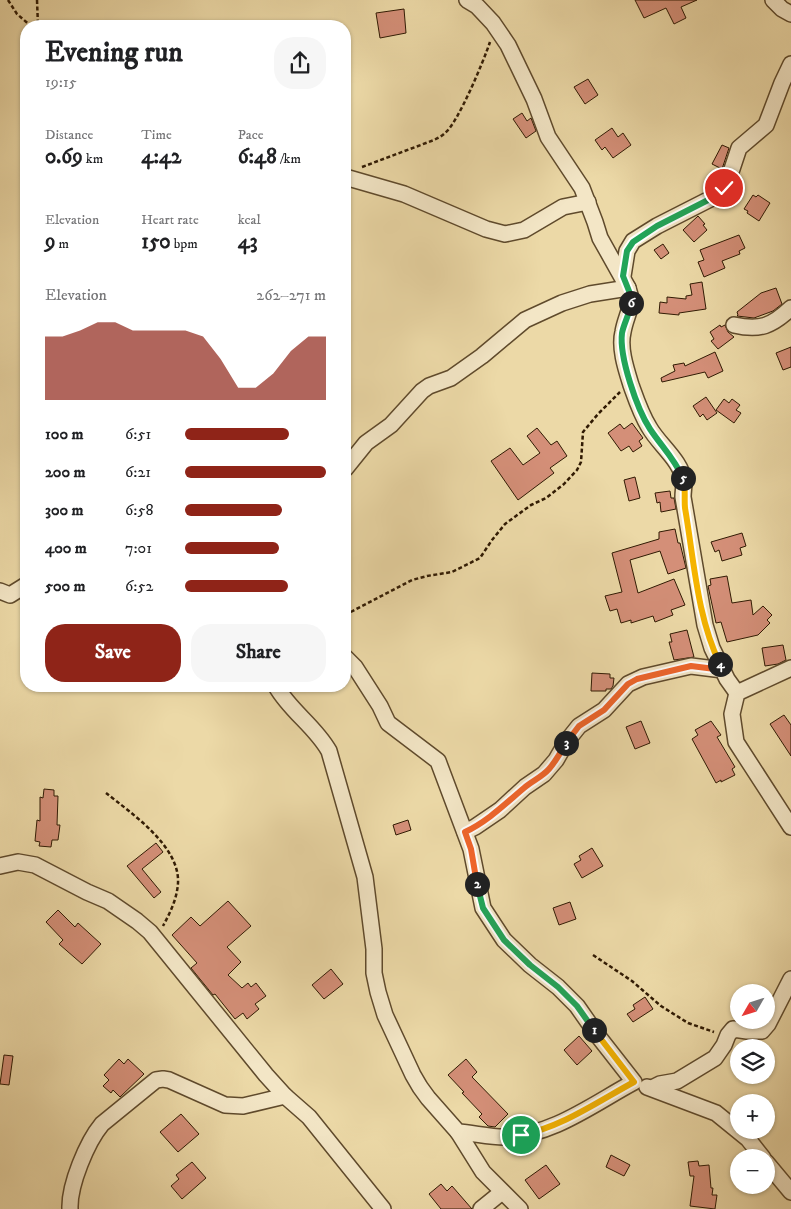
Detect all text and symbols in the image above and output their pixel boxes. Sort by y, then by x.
text: Evening run [45,35,183,70]
button: share [274,37,326,89]
text: 19:15 [45,72,77,92]
text: Distance [45,126,93,144]
text: Time [141,126,172,144]
text: Pace [238,126,264,144]
text: 0.69 [45,144,83,170]
text: 4:42 [141,144,181,170]
text: 6:48 [238,144,277,170]
text: km [83,150,103,168]
text: /km [277,150,301,168]
pin [703,167,745,209]
icon: check [710,174,738,202]
text: Elevation [45,211,99,229]
text: Heart rate [141,211,199,229]
text: kcal [238,211,261,229]
text: 9 [45,229,55,255]
text: 150 [141,229,171,255]
text: 43 [238,229,258,255]
text: m [55,235,69,253]
text: bpm [171,235,198,253]
text: Elevation [45,285,107,305]
text: 262–271 m [256,285,326,305]
pin: 6 [618,290,644,316]
text: 6 [628,294,635,312]
text: 100 m [45,424,84,444]
text: 6:51 [125,424,151,444]
text: 200 m [45,462,86,482]
text: 6:21 [125,462,151,482]
pin: 5 [670,466,696,490]
text: 5 [680,469,687,487]
text: 300 m [45,500,84,520]
text: 6:58 [125,500,153,520]
text: 400 m [45,538,87,558]
text: 7:01 [125,538,152,558]
text: 500 m [45,576,86,596]
text: 6:52 [125,576,153,596]
button: Save [45,624,181,682]
button: Share [191,624,326,682]
pin: 4 [708,652,732,676]
text: 4 [716,655,725,673]
pin: 3 [554,730,578,756]
text: 3 [564,734,569,752]
pin: 2 [464,872,490,896]
text: 2 [474,875,481,893]
north arrow [730,984,775,1029]
map controls [730,984,775,1194]
pin: 1 [582,1018,606,1042]
text: 1 [592,1021,597,1039]
button: layers [730,1039,775,1084]
button: + [730,1094,775,1139]
pin [500,1114,542,1156]
icon: arrive [507,1121,535,1149]
button: − [730,1149,775,1194]

